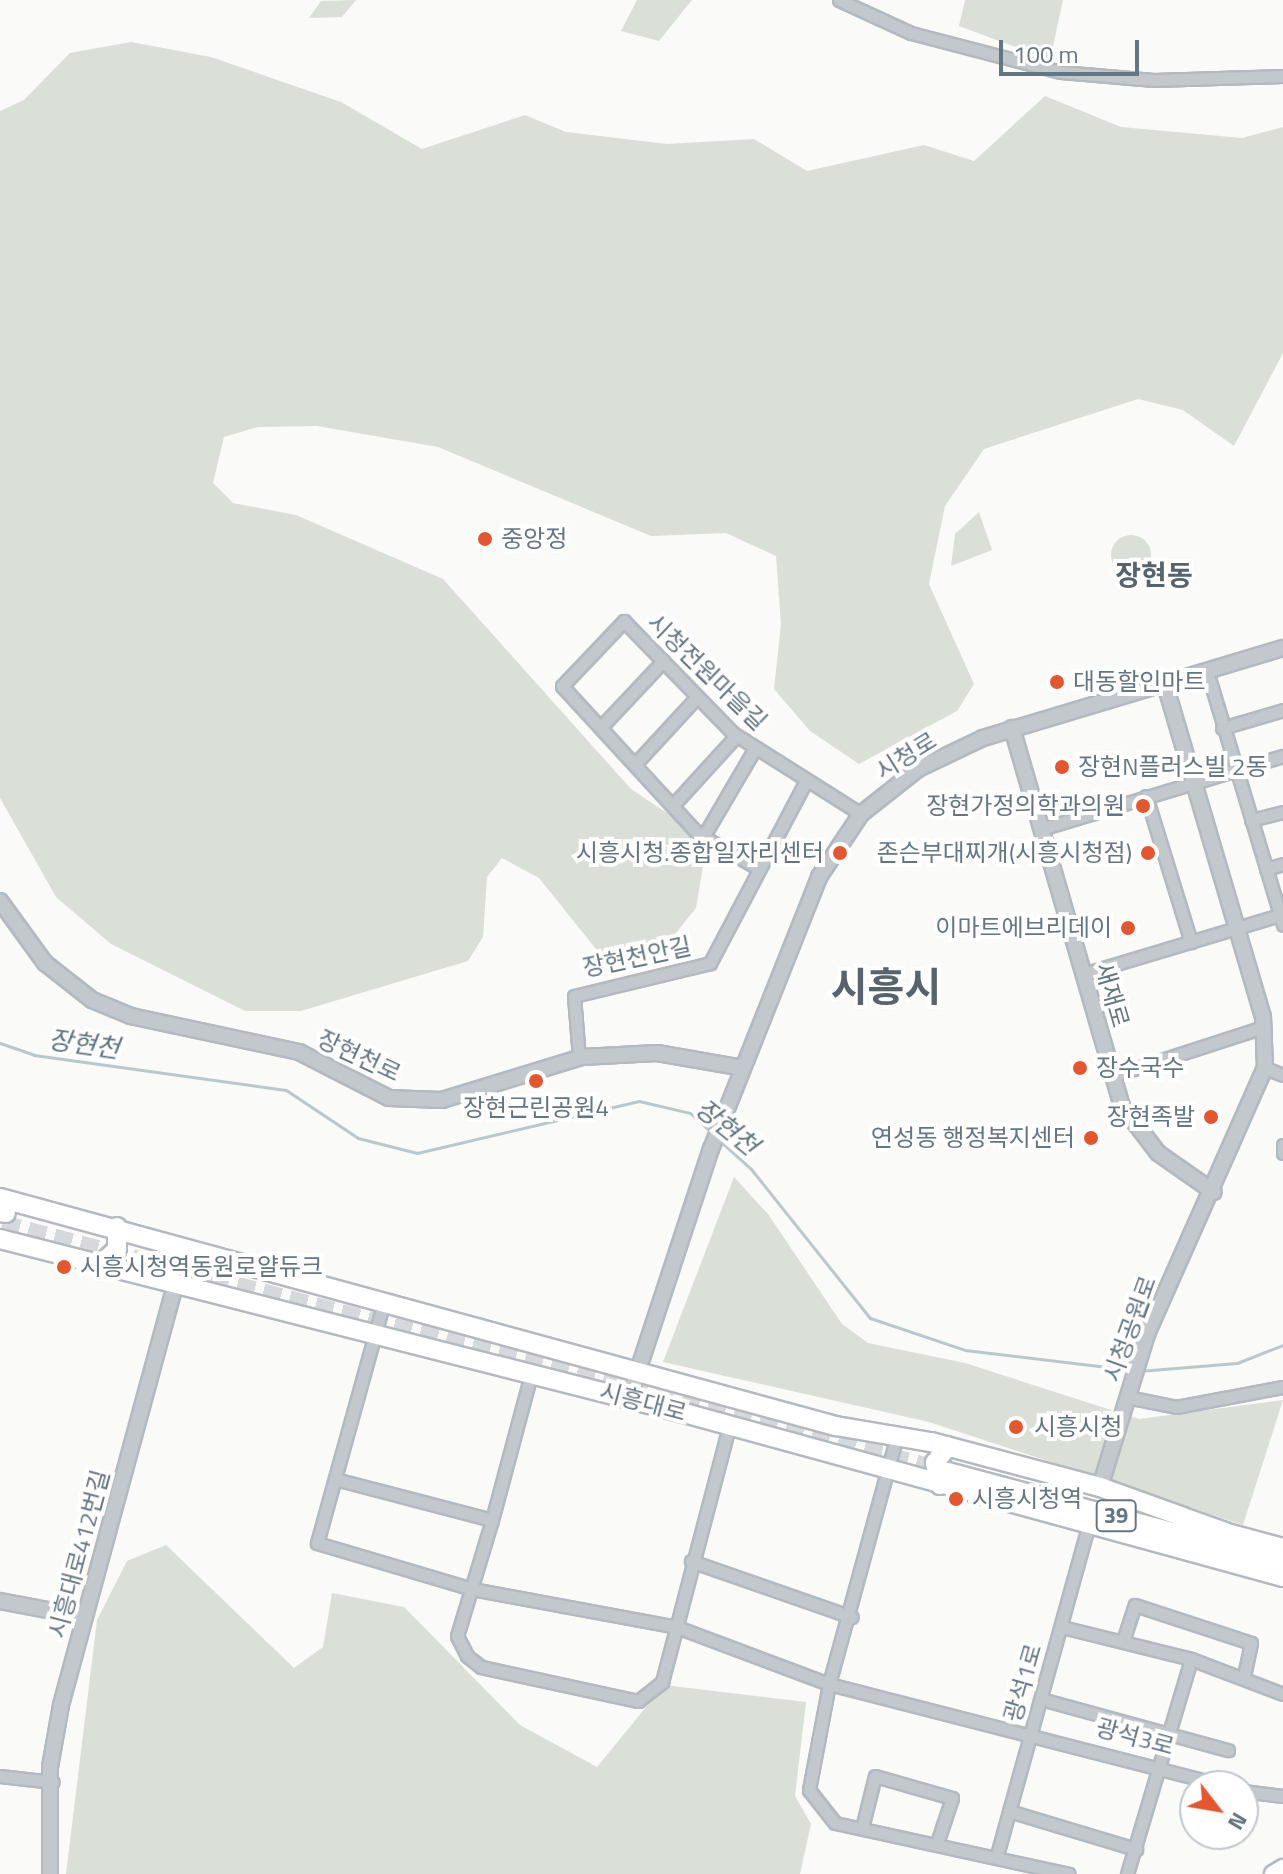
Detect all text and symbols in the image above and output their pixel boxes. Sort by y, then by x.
scale bar [1003,24,1143,74]
text: 100 m [1013,36,1079,72]
place label: 중앙정 [501,525,567,553]
marker: 중앙정 [476,530,494,548]
district label: 장현동 [1115,558,1193,592]
street label: 시청전원마을길 [641,608,773,736]
place label: 대동할인마트 [1073,668,1205,696]
marker: 대동할인마트 [1048,673,1066,691]
street label: 시청로 [870,726,942,786]
place label: 장현N플러스빌 2동 [1078,753,1268,781]
marker: 장현N플러스빌 2동 [1053,758,1071,776]
place label: 장현가정의학과의원 [926,792,1125,820]
marker: 장현가정의학과의원 [1132,795,1154,817]
place label: 시흥시청.종합일자리센터 [576,839,824,867]
place label: 존슨부대찌개(시흥시청점) [876,839,1132,867]
marker: 시흥시청.종합일자리센터 [831,844,849,862]
marker: 존슨부대찌개(시흥시청점) [1139,844,1157,862]
place label: 이마트에브리데이 [935,914,1112,942]
marker: 이마트에브리데이 [1119,919,1137,937]
street label: 장현천안길 [580,931,694,983]
street label: 새재로 [1089,959,1135,1031]
district label: 시흥시 [831,963,941,1011]
water label: 장현천 [46,1024,122,1064]
street label: 장현천로 [313,1024,405,1088]
place label: 장수국수 [1096,1054,1184,1082]
marker: 장수국수 [1071,1059,1089,1077]
marker: 장현근린공원4 [527,1072,545,1090]
water label: 장현천 [689,1092,765,1162]
place label: 장현근린공원4 [463,1094,609,1122]
place label: 장현족발 [1107,1103,1195,1131]
marker: 장현족발 [1202,1108,1220,1126]
place label: 연성동 행정복지센터 [871,1124,1075,1152]
marker: 연성동 행정복지센터 [1082,1129,1100,1147]
place label: 시흥시청역동원로얄듀크 [80,1253,323,1281]
marker: 시흥시청역동원로얄듀크 [55,1258,73,1276]
street label: 시청공원로 [1098,1272,1162,1386]
street label: 시흥대로 [597,1377,689,1427]
place label: 시흥시청 [1034,1413,1122,1441]
marker: 시흥시청 [1005,1416,1027,1438]
street label: 시흥대로412번길 [43,1467,115,1641]
place label: 시흥시청역 [972,1485,1082,1513]
marker: 시흥시청역 [947,1490,965,1508]
road number: 39 [1094,1498,1138,1534]
street label: 광석1로 [998,1641,1048,1725]
street label: 광석3로 [1093,1713,1177,1761]
north arrow [1179,1770,1259,1850]
text: N [1219,1806,1256,1837]

